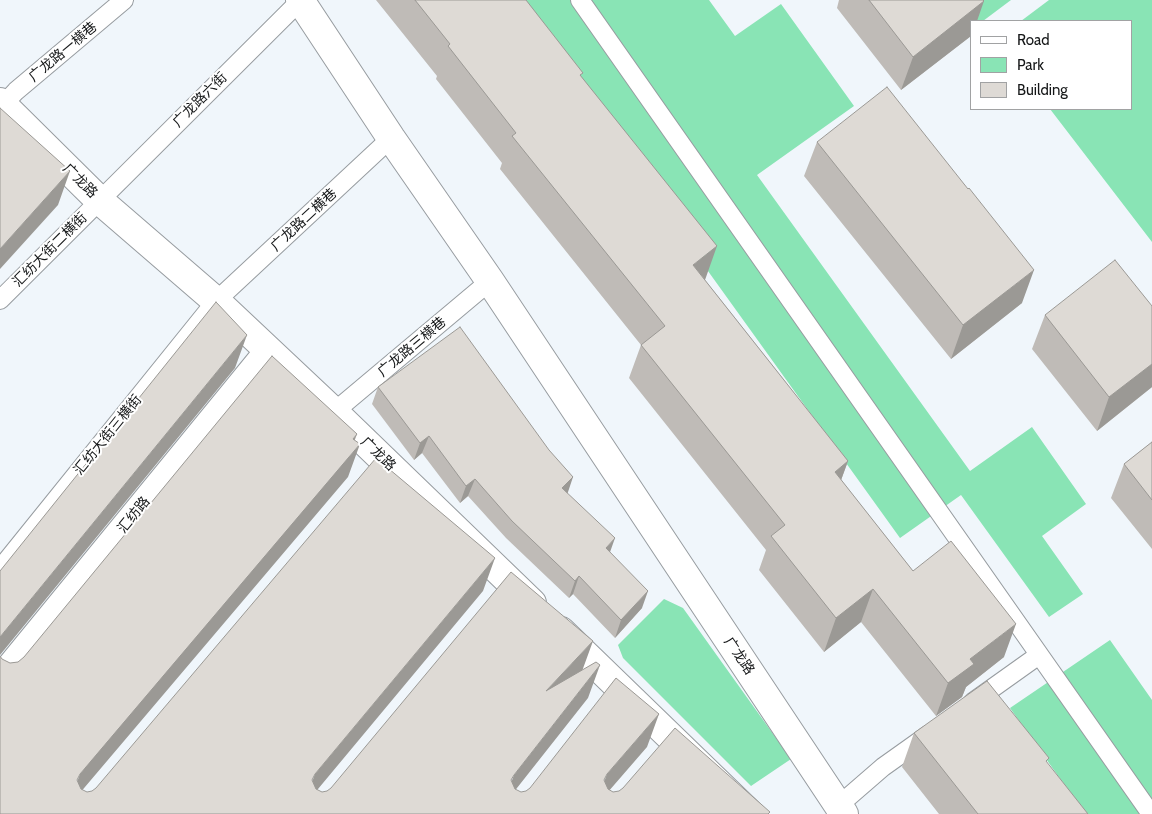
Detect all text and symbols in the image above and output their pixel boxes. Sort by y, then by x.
street label: 广龙路一横巷 [25,19,101,85]
legend [970,20,1132,110]
text: Road [1017,31,1050,49]
text: Park [1017,56,1044,74]
street label: 广龙路六街 [169,69,231,131]
text: Building [1017,81,1068,99]
street label: 广龙路 [59,160,101,202]
street label: 广龙路二横巷 [268,185,340,255]
street label: 汇纺大街二横街 [9,209,91,291]
street label: 广龙路三横巷 [374,314,450,380]
street label: 汇纺大街三横街 [71,392,145,478]
street label: 广龙路 [357,433,399,475]
street label: 汇纺路 [114,493,154,537]
street label: 广龙路 [720,634,758,678]

